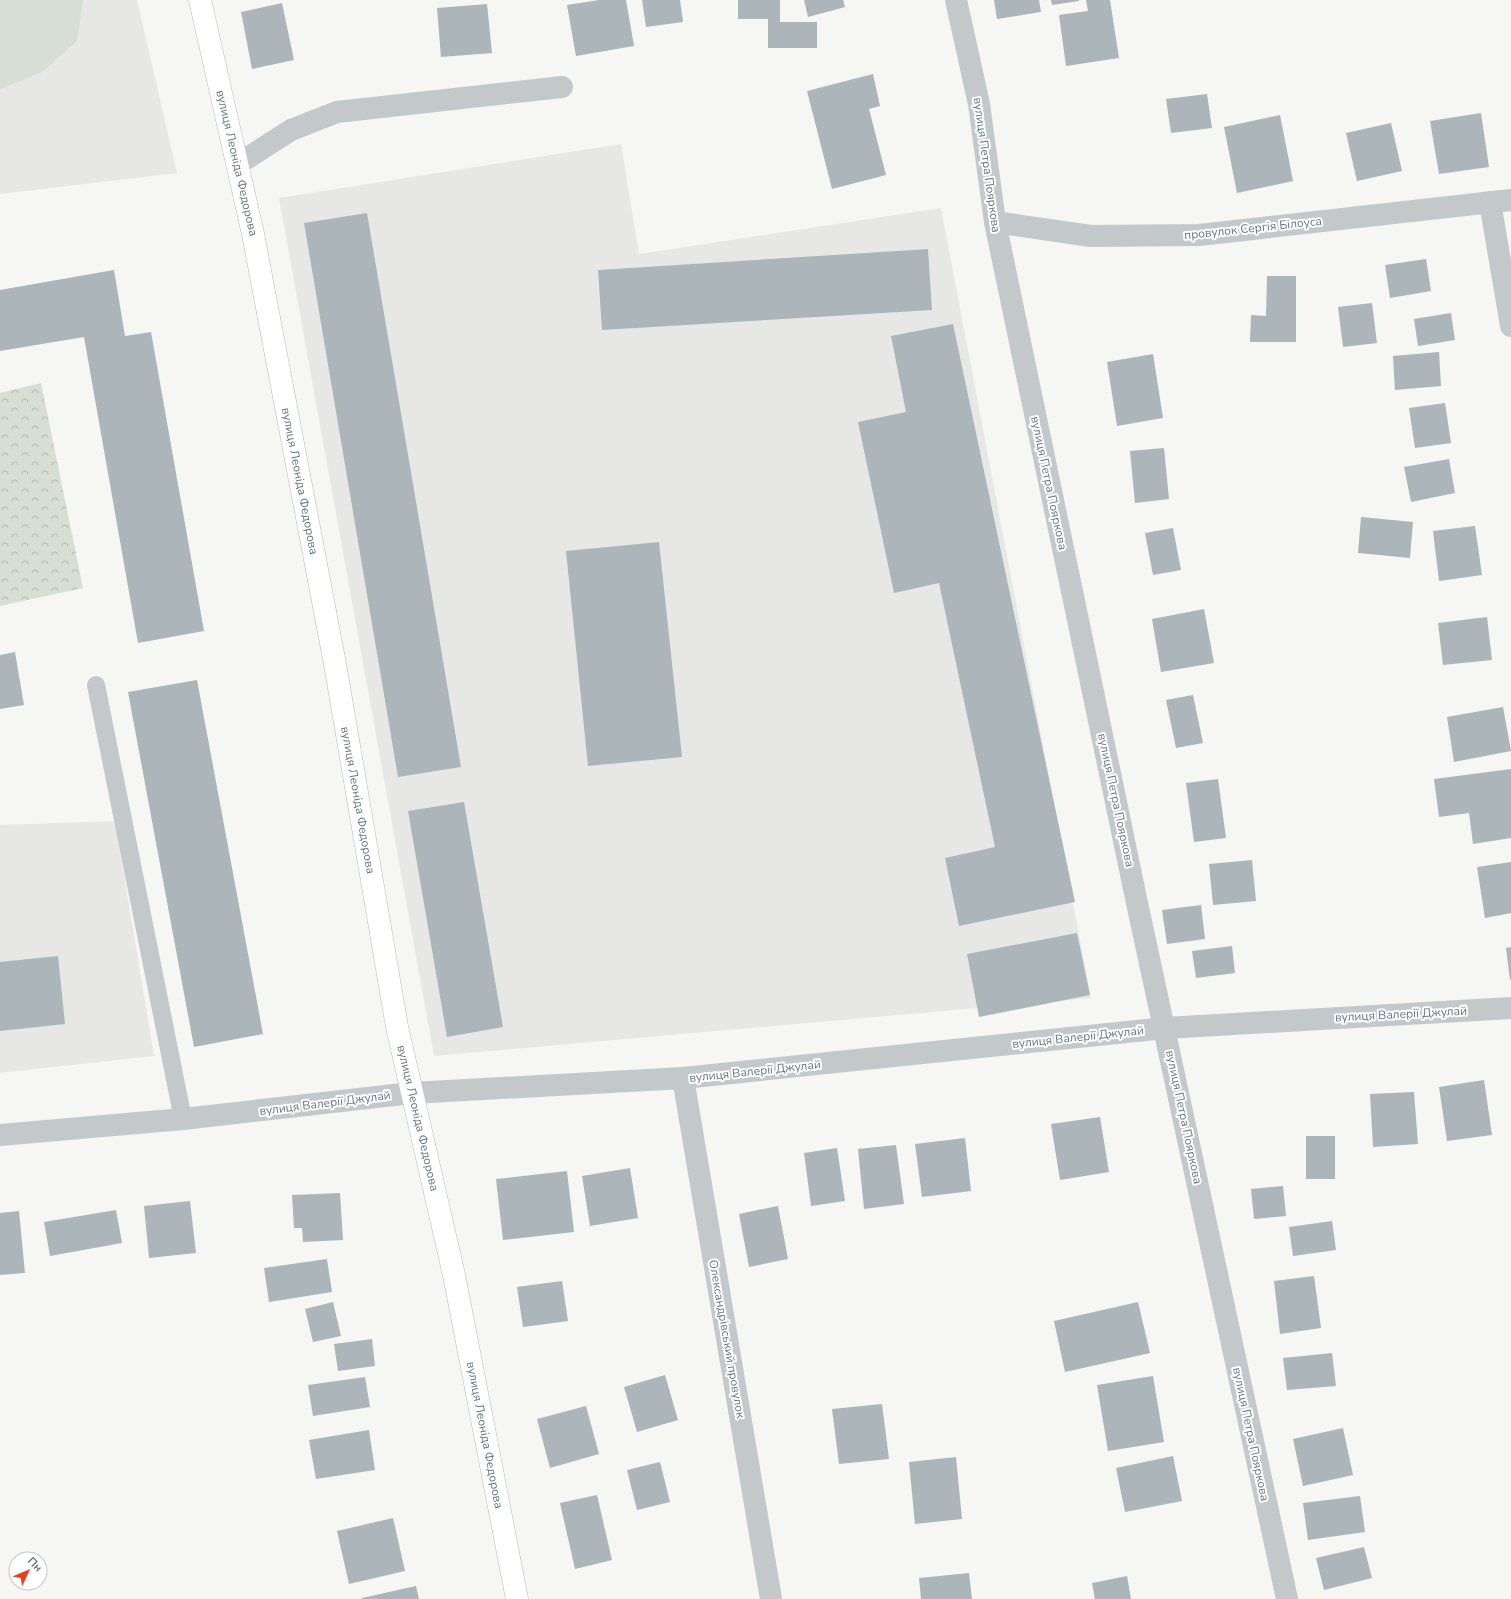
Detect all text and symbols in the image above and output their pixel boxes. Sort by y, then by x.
street label: вулиця Леоніда Федорова [212,88,262,238]
street label: вулиця Петра Пояркова [970,96,1004,234]
street label: провулок Сергія Білоуса [1183,213,1323,243]
street label: вулиця Леоніда Федорова [278,406,322,556]
street label: вулиця Петра Пояркова [1027,415,1071,551]
street label: вулиця Леоніда Федорова [337,725,379,875]
street label: вулиця Петра Пояркова [1094,732,1138,868]
street label: вулиця Валерії Джулай [1335,1003,1467,1025]
street label: вулиця Валерії Джулай [1011,1022,1145,1052]
street label: вулиця Леоніда Федорова [393,1043,443,1193]
street label: вулиця Петра Пояркова [1162,1049,1206,1185]
street label: вулиця Валерії Джулай [688,1056,822,1086]
street label: вулиця Валерії Джулай [258,1087,392,1119]
street label: Олександрівський провулок [705,1259,749,1420]
street label: вулиця Леоніда Федорова [463,1360,507,1510]
street label: вулиця Петра Пояркова [1229,1366,1273,1502]
north arrow [8,1551,48,1591]
text: Пн [24,1554,45,1575]

